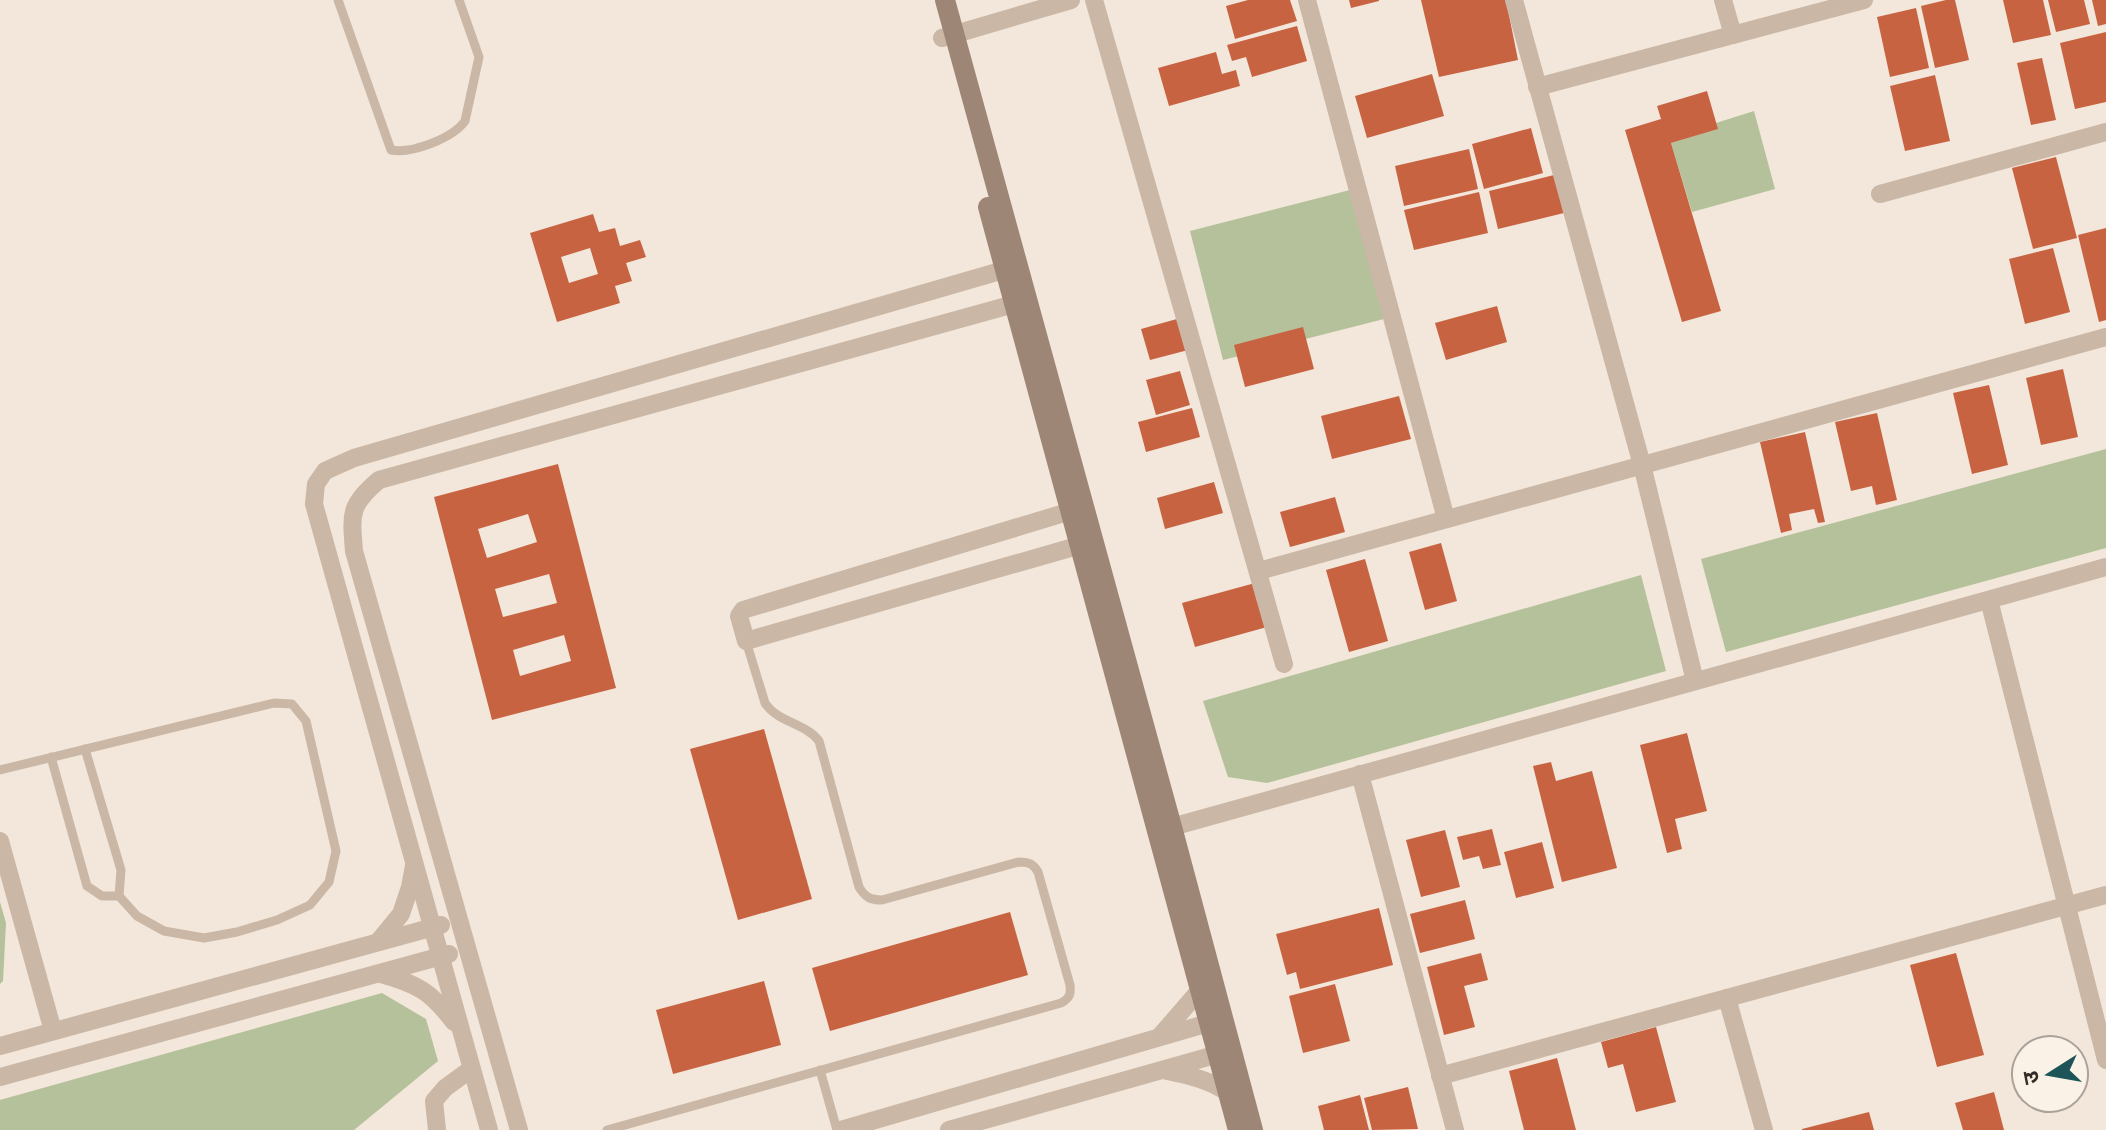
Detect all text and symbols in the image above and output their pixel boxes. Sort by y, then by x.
north arrow [2010,1034,2090,1114]
text: उ [2017,1068,2046,1086]

